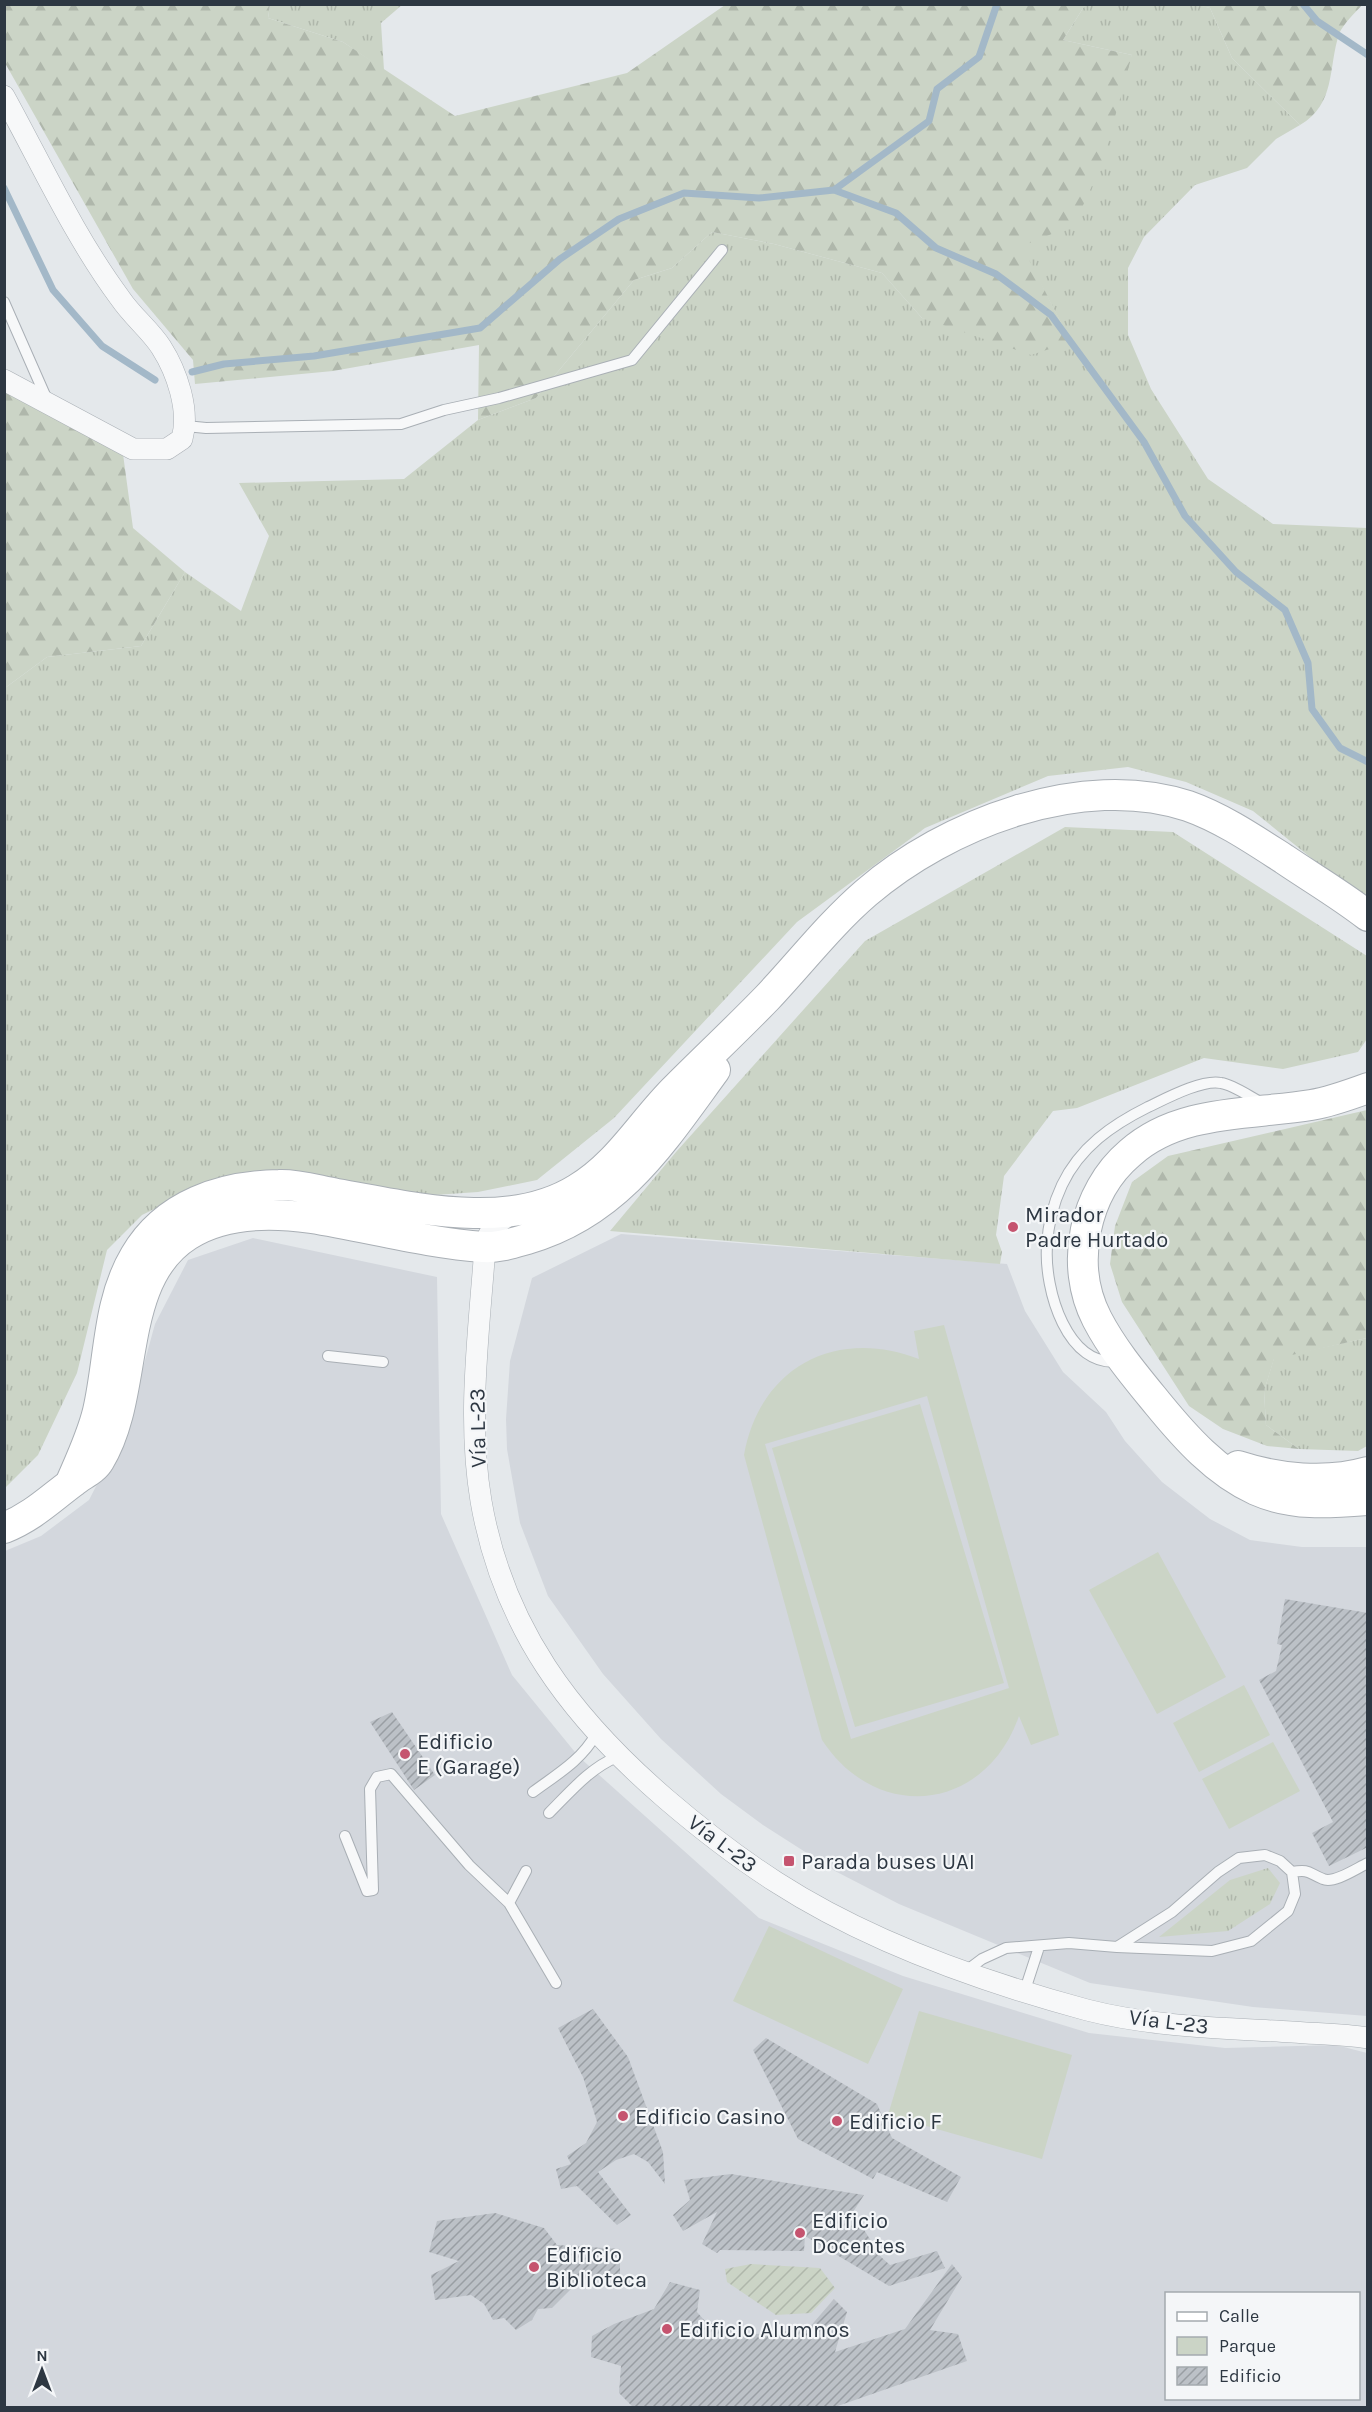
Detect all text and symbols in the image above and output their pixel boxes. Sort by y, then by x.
place label: Mirador Padre Hurtado [1025,1202,1168,1253]
marker: Mirador Padre Hurtado [1006,1220,1020,1234]
street label: Vía L-23 [464,1388,492,1468]
place label: Edificio E (Garage) [417,1729,520,1780]
marker: Edificio E (Garage) [398,1747,412,1761]
street label: Vía L-23 [683,1809,762,1878]
place label: Parada buses UAI [801,1849,975,1875]
marker: Parada buses UAI [782,1854,796,1868]
street label: Vía L-23 [1128,2004,1210,2040]
place label: Edificio Casino [635,2104,785,2130]
marker: Edificio Casino [616,2109,630,2123]
place label: Edificio F [849,2109,942,2135]
marker: Edificio F [830,2114,844,2128]
place label: Edificio Docentes [812,2208,906,2259]
marker: Edificio Docentes [793,2226,807,2240]
place label: Edificio Biblioteca [546,2242,647,2293]
marker: Edificio Biblioteca [527,2260,541,2274]
legend [1165,2292,1360,2400]
text: Calle [1219,2305,1259,2327]
place label: Edificio Alumnos [679,2317,850,2343]
marker: Edificio Alumnos [660,2322,674,2336]
text: Parque [1219,2335,1276,2357]
north arrow [12,2340,72,2400]
text: N [36,2346,48,2365]
text: Edificio [1219,2365,1281,2387]

